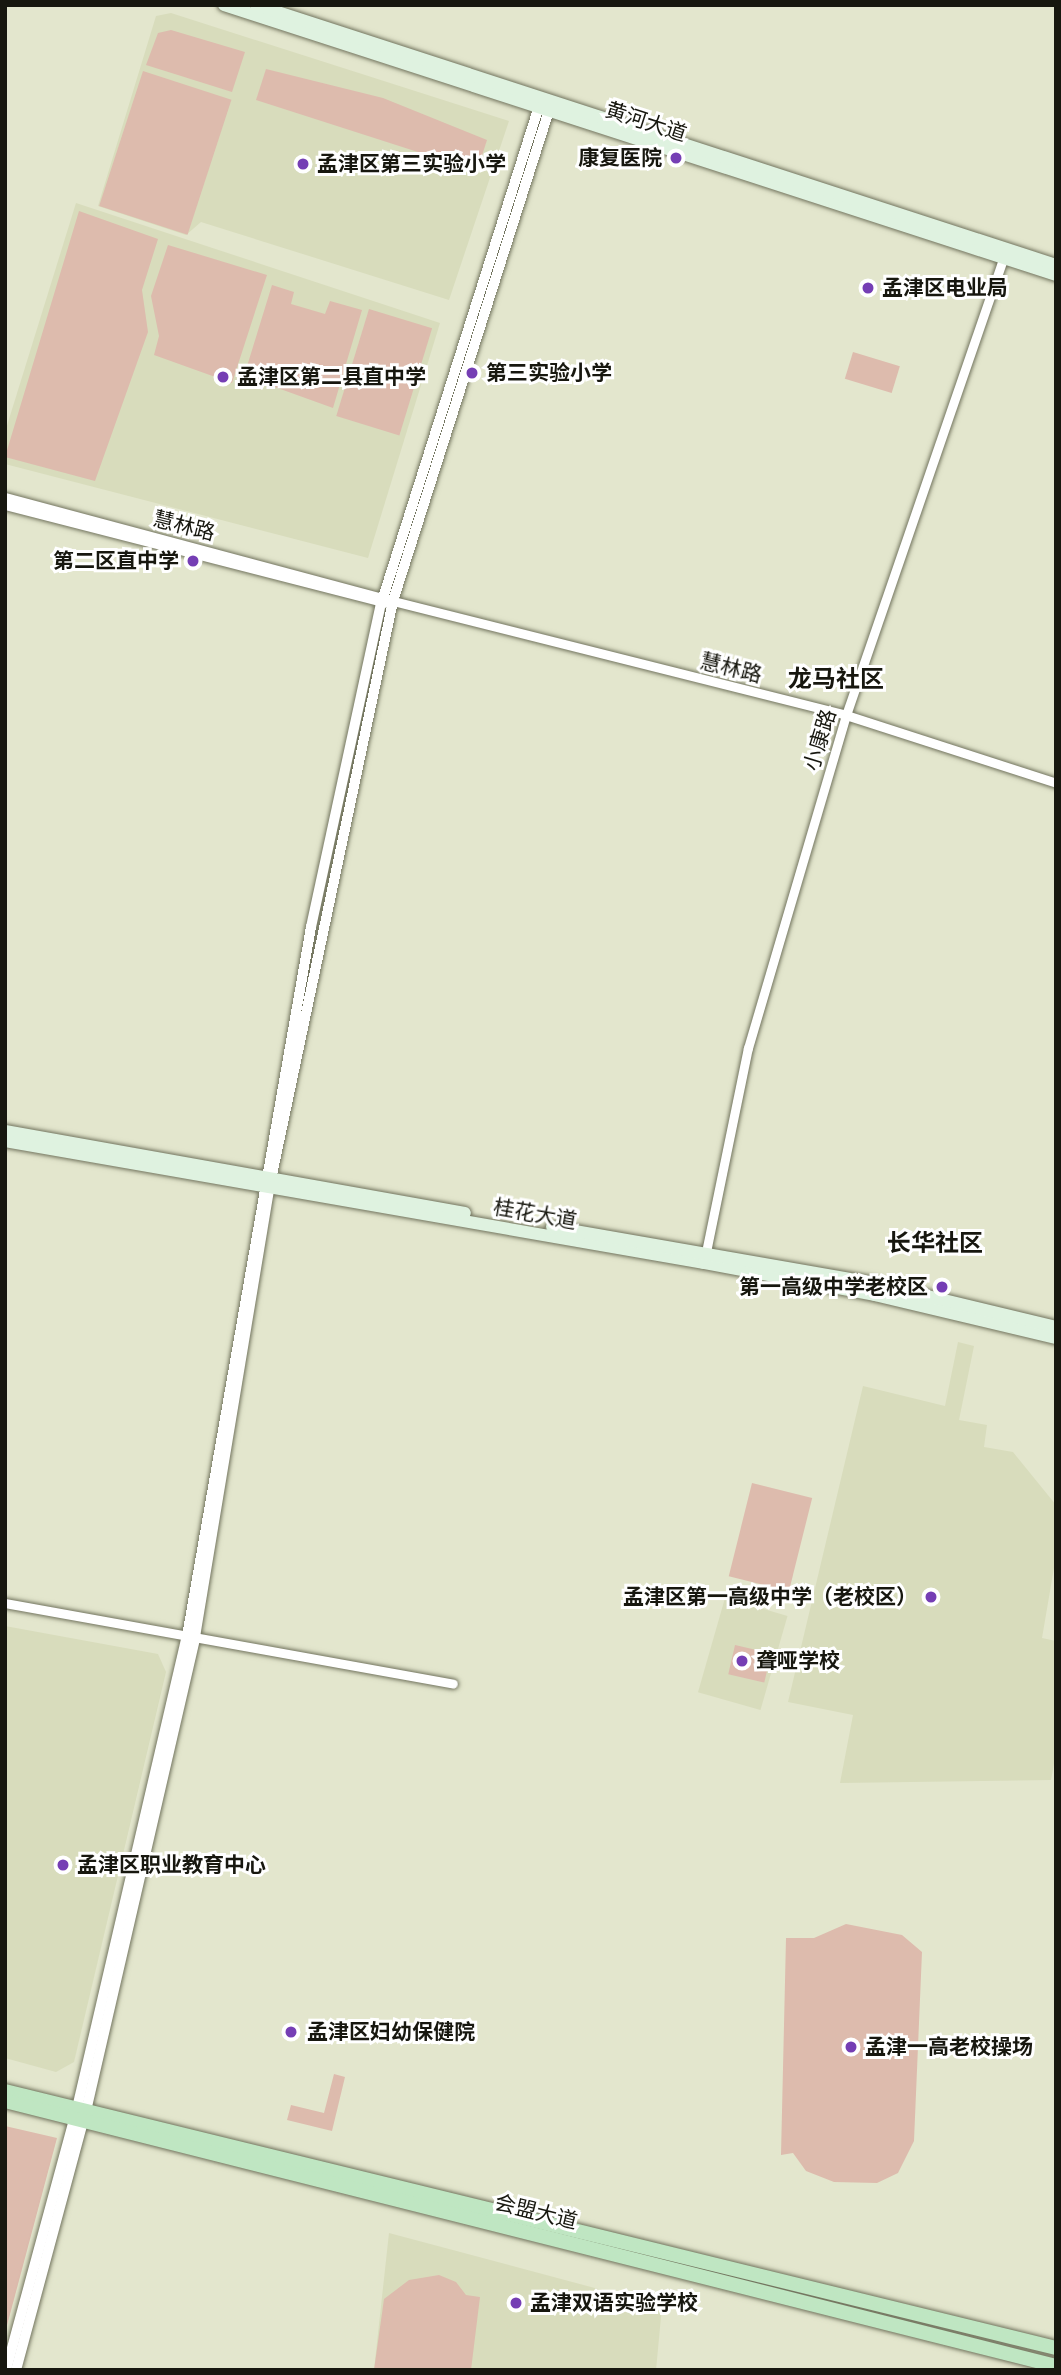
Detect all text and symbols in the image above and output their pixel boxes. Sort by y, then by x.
street label: 黄河大道 [602,97,690,147]
place label: 康复医院 [578,145,662,171]
marker: 康复医院 [668,150,684,166]
place label: 孟津区第三实验小学 [317,151,506,177]
marker: 孟津区第三实验小学 [295,156,311,172]
place label: 孟津区电业局 [882,275,1008,301]
marker: 孟津区电业局 [860,280,876,296]
place label: 第三实验小学 [486,360,612,386]
place label: 孟津区第二县直中学 [237,364,426,390]
marker: 第三实验小学 [464,365,480,381]
marker: 孟津区第二县直中学 [215,369,231,385]
street label: 慧林路 [150,506,218,546]
place label: 第二区直中学 [53,548,179,574]
marker: 第二区直中学 [185,553,201,569]
street label: 慧林路 [697,648,765,688]
district label: 龙马社区 [788,666,884,694]
street label: 小康路 [799,706,841,774]
street label: 桂花大道 [491,1194,579,1234]
district label: 长华社区 [887,1230,983,1258]
place label: 第一高级中学老校区 [739,1274,928,1300]
marker: 第一高级中学老校区 [934,1279,950,1295]
place label: 孟津区第一高级中学（老校区） [623,1584,917,1610]
marker: 孟津区第一高级中学（老校区） [923,1589,939,1605]
place label: 聋哑学校 [756,1648,840,1674]
marker: 聋哑学校 [734,1653,750,1669]
place label: 孟津区职业教育中心 [77,1852,266,1878]
marker: 孟津区职业教育中心 [55,1857,71,1873]
place label: 孟津区妇幼保健院 [307,2019,475,2045]
marker: 孟津区妇幼保健院 [281,2022,301,2042]
place label: 孟津一高老校操场 [865,2034,1033,2060]
marker: 孟津一高老校操场 [843,2039,859,2055]
street label: 会盟大道 [492,2190,580,2234]
place label: 孟津双语实验学校 [530,2290,698,2316]
marker: 孟津双语实验学校 [508,2295,524,2311]

